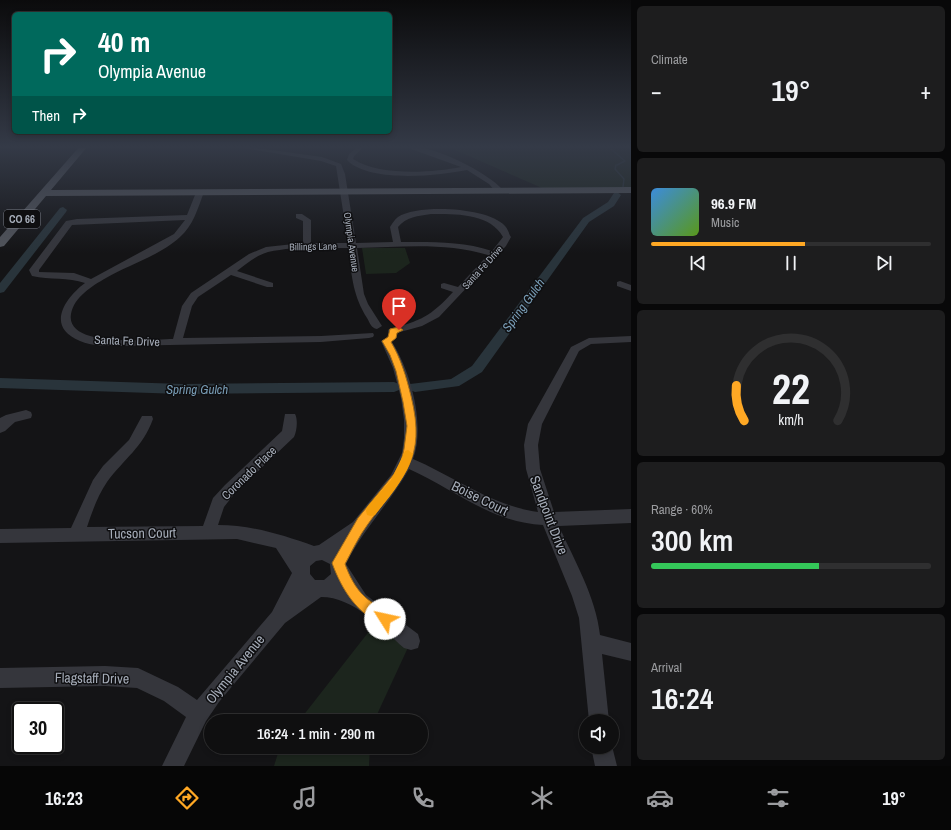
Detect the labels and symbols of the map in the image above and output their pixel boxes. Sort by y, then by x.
road number: CO 66 [4,210,40,228]
street label: Olympia Avenue [341,211,362,273]
street label: Billings Lane [289,240,337,253]
street label: Santa Fe Drive [459,242,506,292]
water label: Spring Gulch [498,275,549,335]
pin [382,289,416,330]
street label: Santa Fe Drive [94,332,160,350]
water label: Spring Gulch [166,381,228,398]
street label: Coronado Place [218,443,280,503]
street label: Sandpoint Drive [526,473,572,557]
street label: Boise Court [449,477,511,519]
street label: Tucson Court [108,523,176,543]
position arrow [364,598,406,640]
street label: Olympia Avenue [202,631,268,707]
street label: Flagstaff Drive [55,668,129,688]
speed limit sign: 30 [12,702,64,754]

